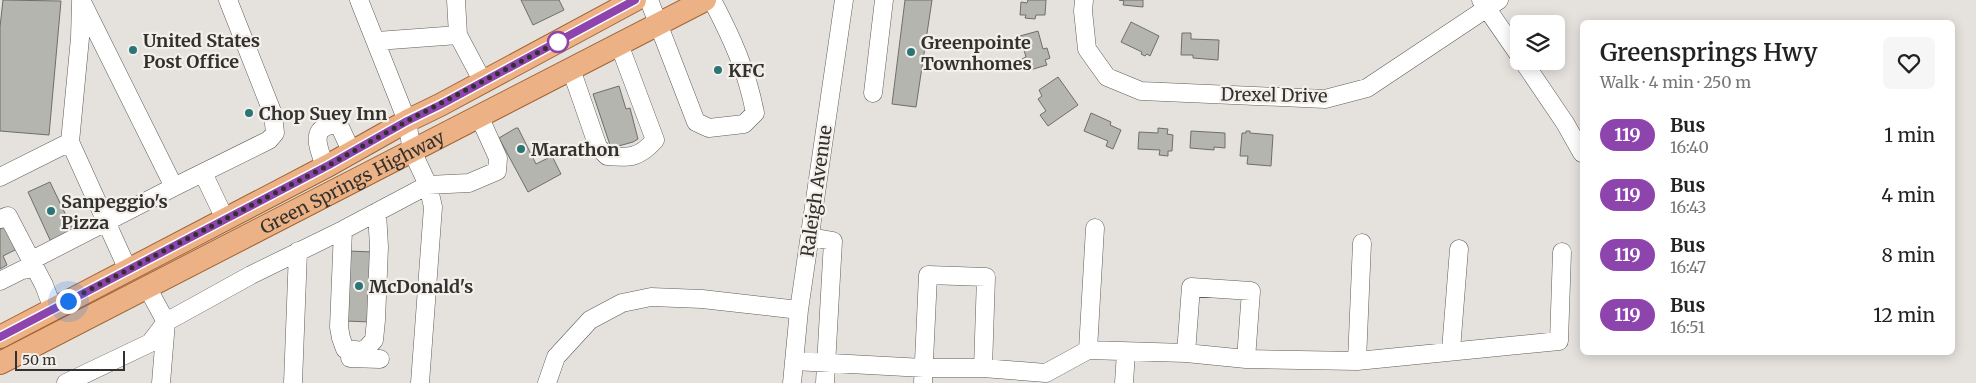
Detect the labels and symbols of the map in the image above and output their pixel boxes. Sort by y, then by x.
place label: United States Post Office [143,29,260,73]
unlabelled marker [547,31,569,53]
place label: Greenpointe Townhomes [921,31,1032,75]
marker: United States Post Office [127,44,139,56]
marker: Greenpointe Townhomes [905,46,917,58]
place label: KFC [728,59,765,82]
marker: KFC [712,64,724,76]
street label: Drexel Drive [1220,83,1328,107]
place label: Chop Suey Inn [259,102,387,125]
marker: Chop Suey Inn [243,107,255,119]
street label: Raleigh Avenue [795,124,837,258]
street label: Green Springs Highway [256,125,449,239]
place label: Marathon [531,138,620,161]
marker: Marathon [515,143,527,155]
place label: Sanpeggio's Pizza [61,190,168,234]
marker: Sanpeggio's Pizza [45,205,57,217]
place label: McDonald's [369,275,473,298]
marker: McDonald's [353,280,365,292]
your location [56,289,81,314]
scale bar [15,348,125,371]

